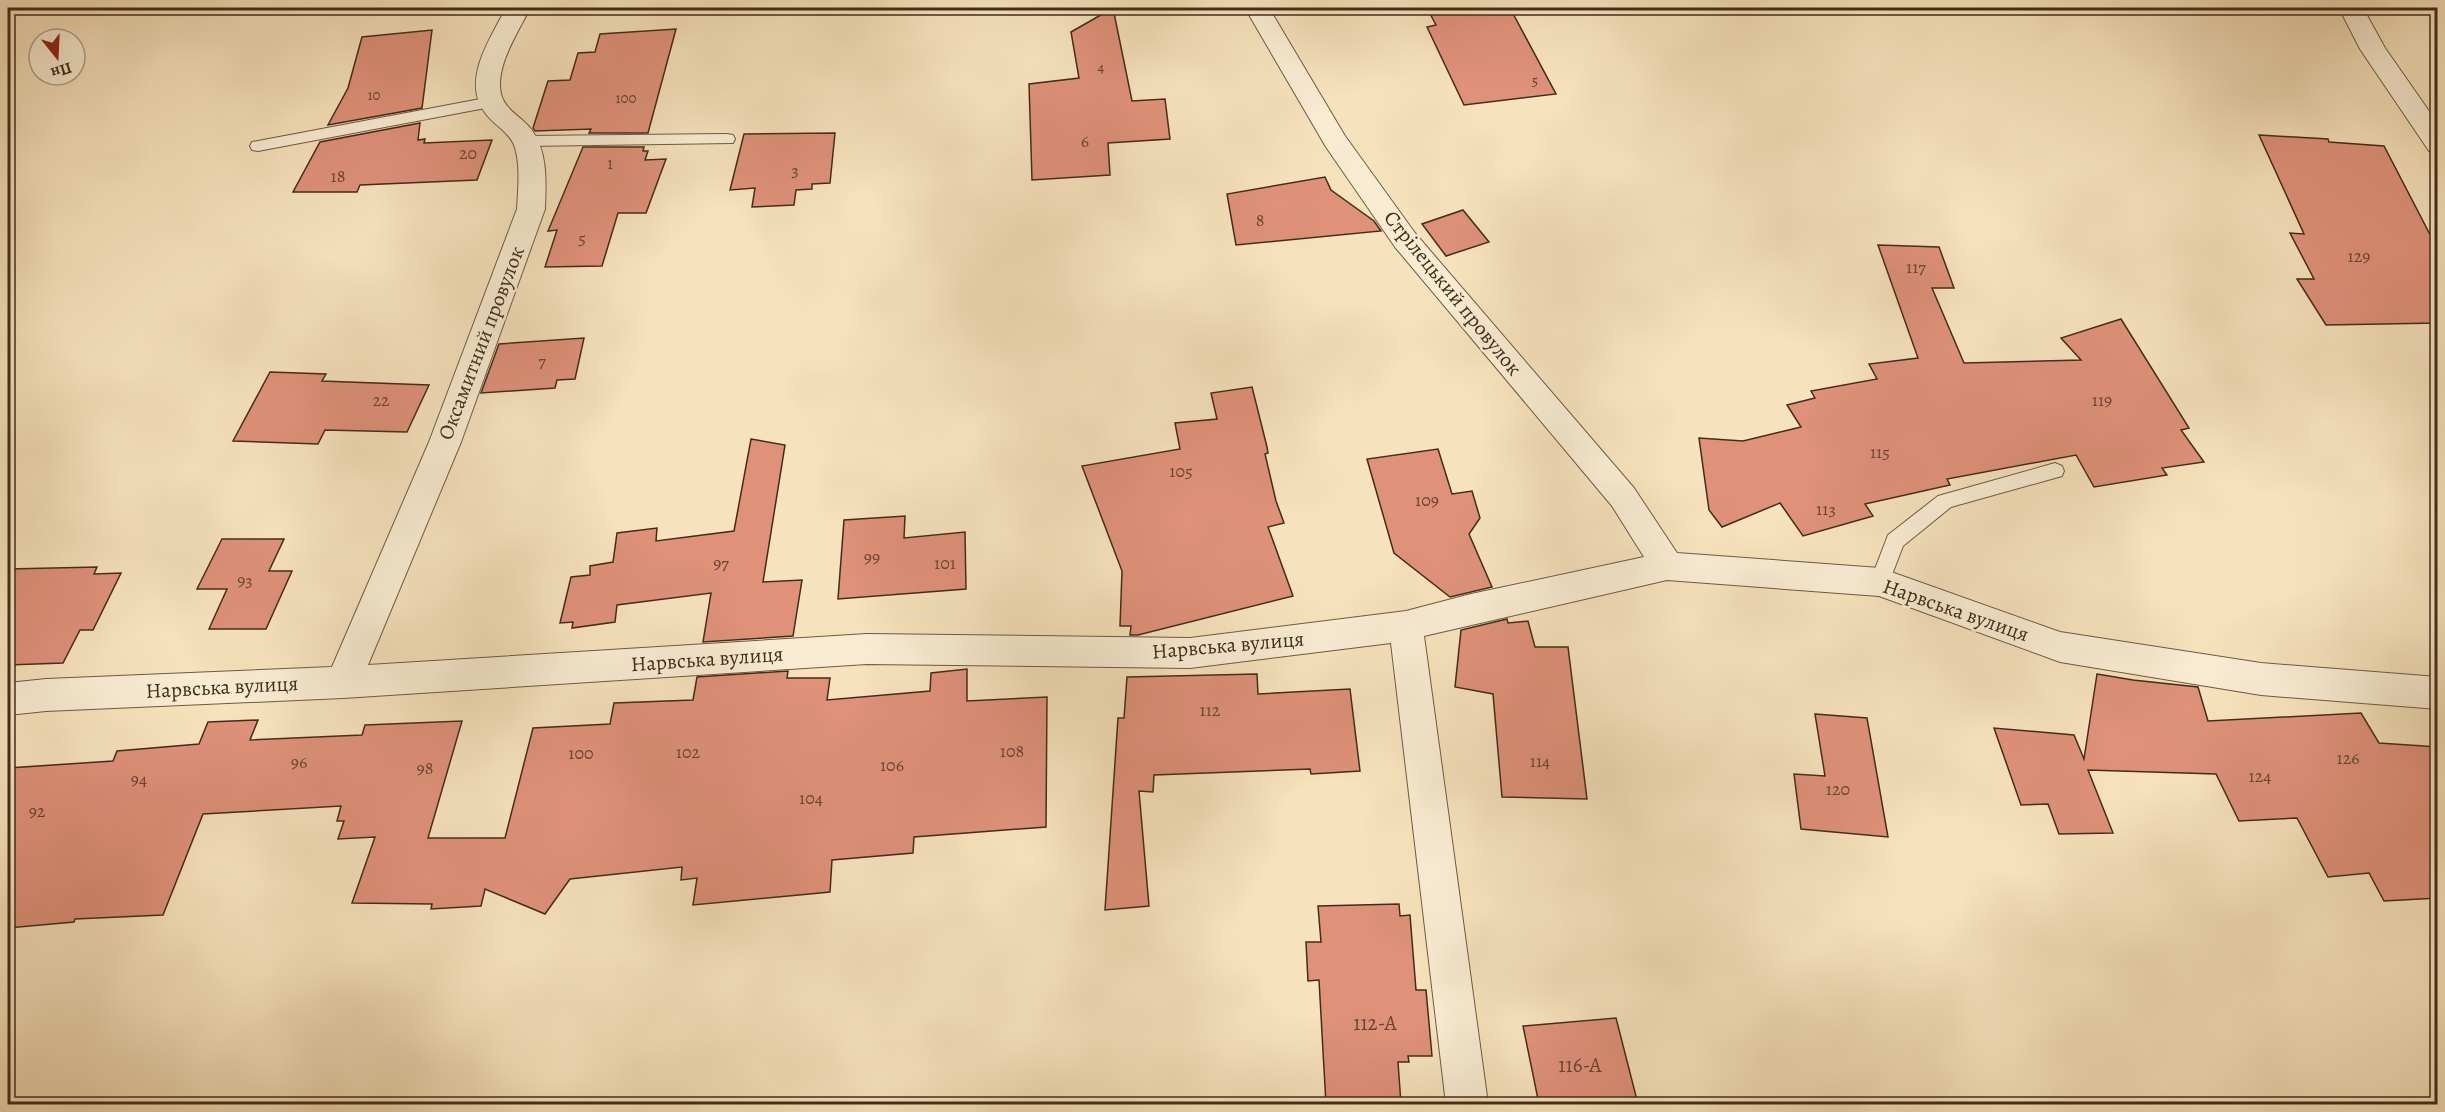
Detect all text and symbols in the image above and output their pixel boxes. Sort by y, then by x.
north arrow [27,27,87,87]
text: Пн [48,57,75,84]
house number: 4 [1098,57,1105,77]
house number: 5 [1532,71,1538,91]
house number: 10 [367,85,381,105]
house number: 100 [615,88,637,108]
house number: 6 [1081,129,1089,153]
house number: 20 [459,141,477,165]
house number: 1 [607,151,613,175]
house number: 3 [791,158,799,182]
house number: 18 [331,164,345,188]
street label: Стрілецький провулок [1378,205,1528,382]
house number: 8 [1256,208,1264,232]
house number: 5 [578,226,586,250]
street label: Оксамитний провулок [431,242,531,444]
house number: 129 [2348,244,2370,268]
house number: 117 [1906,255,1926,279]
house number: 7 [538,349,546,373]
house number: 22 [372,388,390,412]
house number: 119 [2092,388,2112,412]
house number: 115 [1870,440,1890,464]
house number: 105 [1169,459,1193,483]
house number: 109 [1415,488,1439,512]
house number: 113 [1816,497,1836,521]
house number: 99 [864,545,880,569]
house number: 97 [713,551,729,575]
house number: 101 [934,551,956,575]
house number: 93 [237,568,253,592]
street label: Нарвська вулиця [1879,572,2033,648]
street label: Нарвська вулиця [1151,624,1305,666]
street label: Нарвська вулиця [630,640,784,678]
street label: Нарвська вулиця [145,669,299,705]
house number: 112 [1200,698,1221,722]
house number: 108 [1000,739,1024,763]
house number: 102 [676,740,701,764]
house number: 100 [568,741,594,765]
house number: 126 [2336,746,2360,770]
house number: 114 [1530,749,1550,773]
house number: 96 [291,750,307,774]
house number: 106 [880,753,904,777]
house number: 98 [417,756,433,780]
house number: 124 [2249,764,2271,788]
house number: 94 [131,767,147,791]
house number: 120 [1826,777,1850,801]
house number: 104 [799,786,823,810]
house number: 92 [29,799,46,823]
house number: 112-А [1353,1009,1397,1037]
house number: 116-А [1558,1051,1602,1079]

